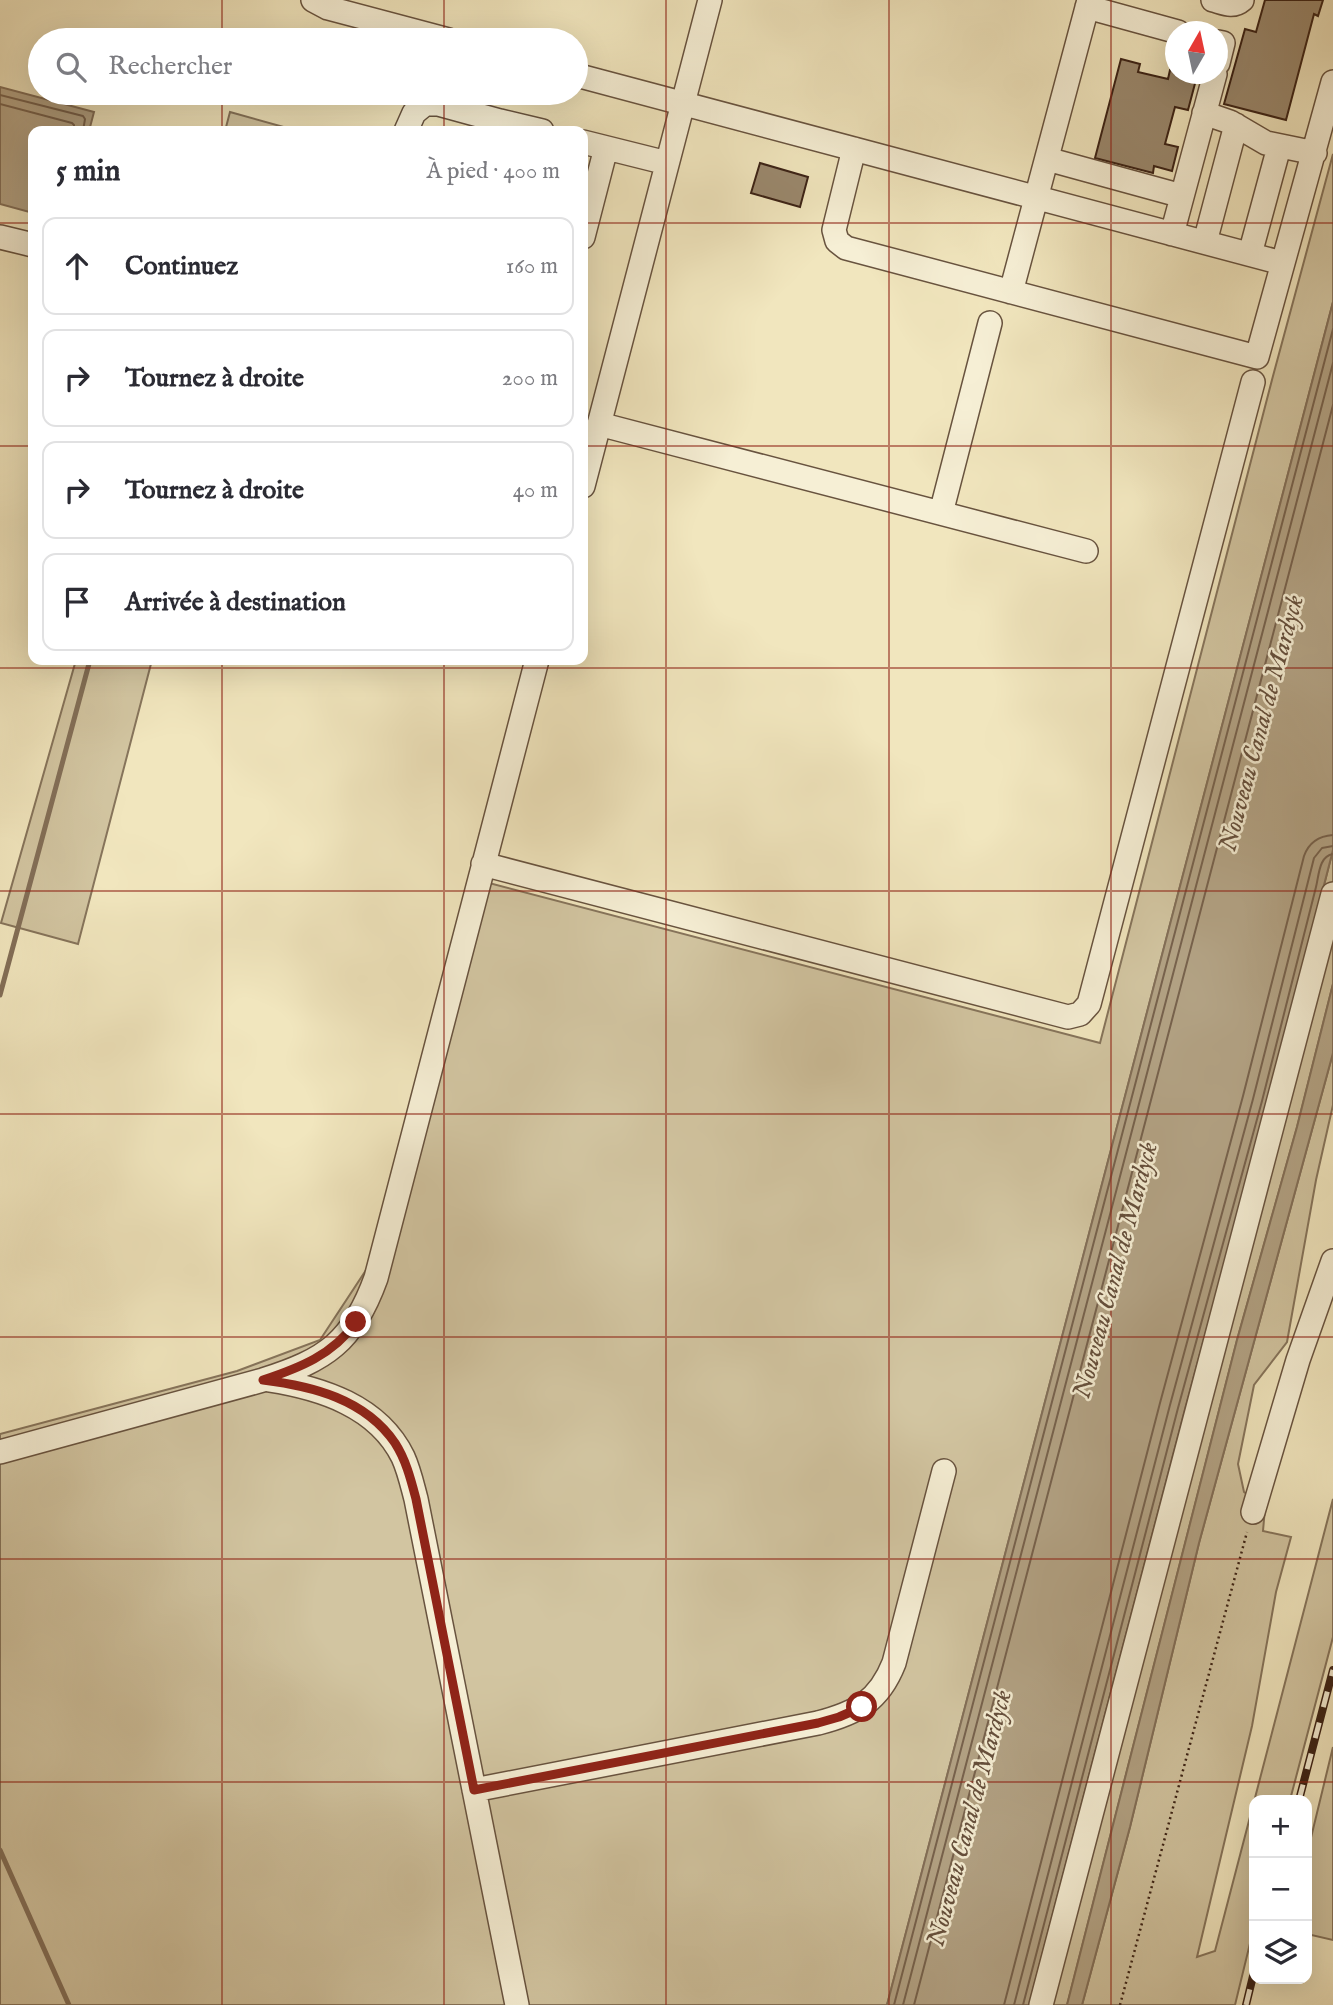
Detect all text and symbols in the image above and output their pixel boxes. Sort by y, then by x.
north arrow [1165,21,1228,84]
search box [28,28,588,105]
icon: search [52,48,90,86]
text: Rechercher [108,50,232,83]
text: 5 min [56,153,121,191]
text: À pied · 400 m [426,157,560,186]
icon: ahead [58,247,96,285]
text: Continuez [125,250,238,283]
text: 160 m [506,252,558,281]
icon: right [58,359,96,397]
text: Tournez à droite [125,362,304,395]
text: 200 m [502,364,558,393]
icon: right [58,471,96,509]
text: Tournez à droite [125,474,304,507]
text: 40 m [513,476,558,505]
icon: arrive [58,583,96,621]
text: Arrivée à destination [125,586,346,619]
water label: Nouveau Canal de Mardyck [1211,591,1312,855]
water label: Nouveau Canal de Mardyck [1065,1138,1166,1402]
route end [340,1306,371,1337]
water label: Nouveau Canal de Mardyck [919,1686,1020,1950]
route start [846,1691,877,1722]
map controls [1249,1795,1312,1984]
button: + [1249,1795,1312,1858]
button: − [1249,1858,1312,1921]
button: layers [1249,1921,1312,1984]

